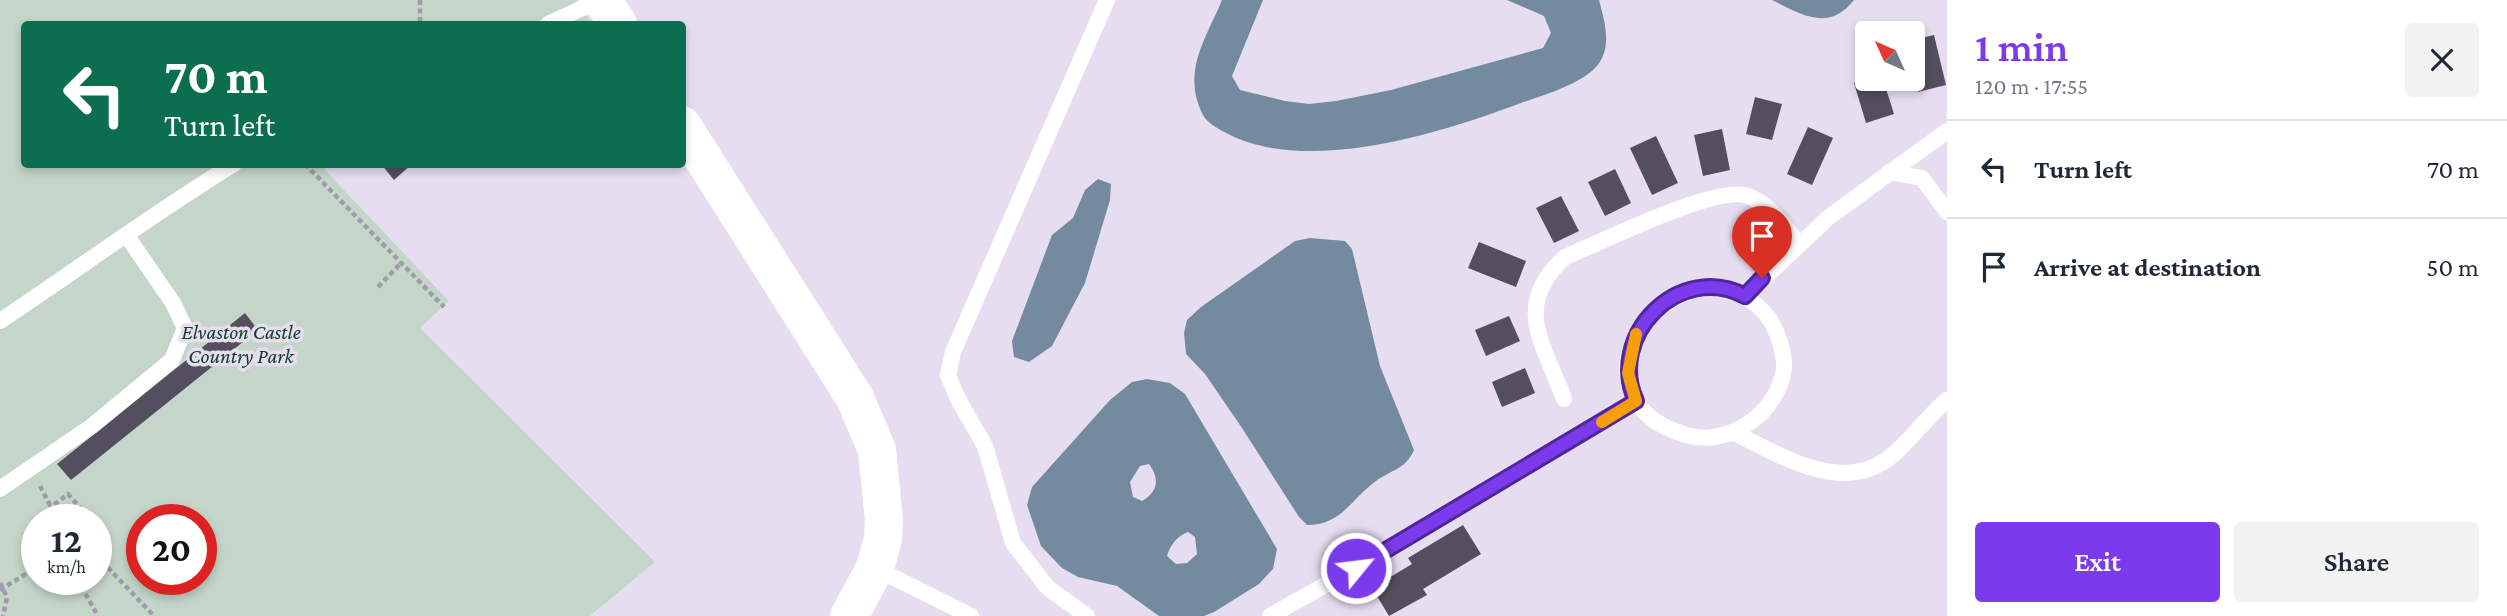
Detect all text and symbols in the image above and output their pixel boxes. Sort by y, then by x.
north arrow [1855,21,1925,91]
map controls [1855,21,1925,91]
text: 1 min [1975,23,2068,70]
button: close [2405,23,2479,97]
icon: left [49,49,140,140]
text: 70 m [164,49,268,104]
text: 120 m · 17:55 [1975,73,2088,99]
text: Turn left [164,107,275,143]
icon: left [1975,150,2013,188]
text: Turn left [2034,155,2132,184]
text: 70 m [2427,155,2479,184]
pin [1732,206,1792,278]
icon: arrive [1743,217,1781,255]
icon: arrive [1975,248,2013,286]
text: Arrive at destination [2034,253,2261,282]
text: 50 m [2426,253,2479,282]
park label: Elvaston Castle Country Park [181,320,301,368]
speed limit sign: 20 [126,504,217,595]
text: 12 [51,521,82,560]
button: Exit [1975,522,2220,602]
button: Share [2234,522,2479,602]
position arrow [1319,531,1393,605]
text: km/h [47,557,86,577]

